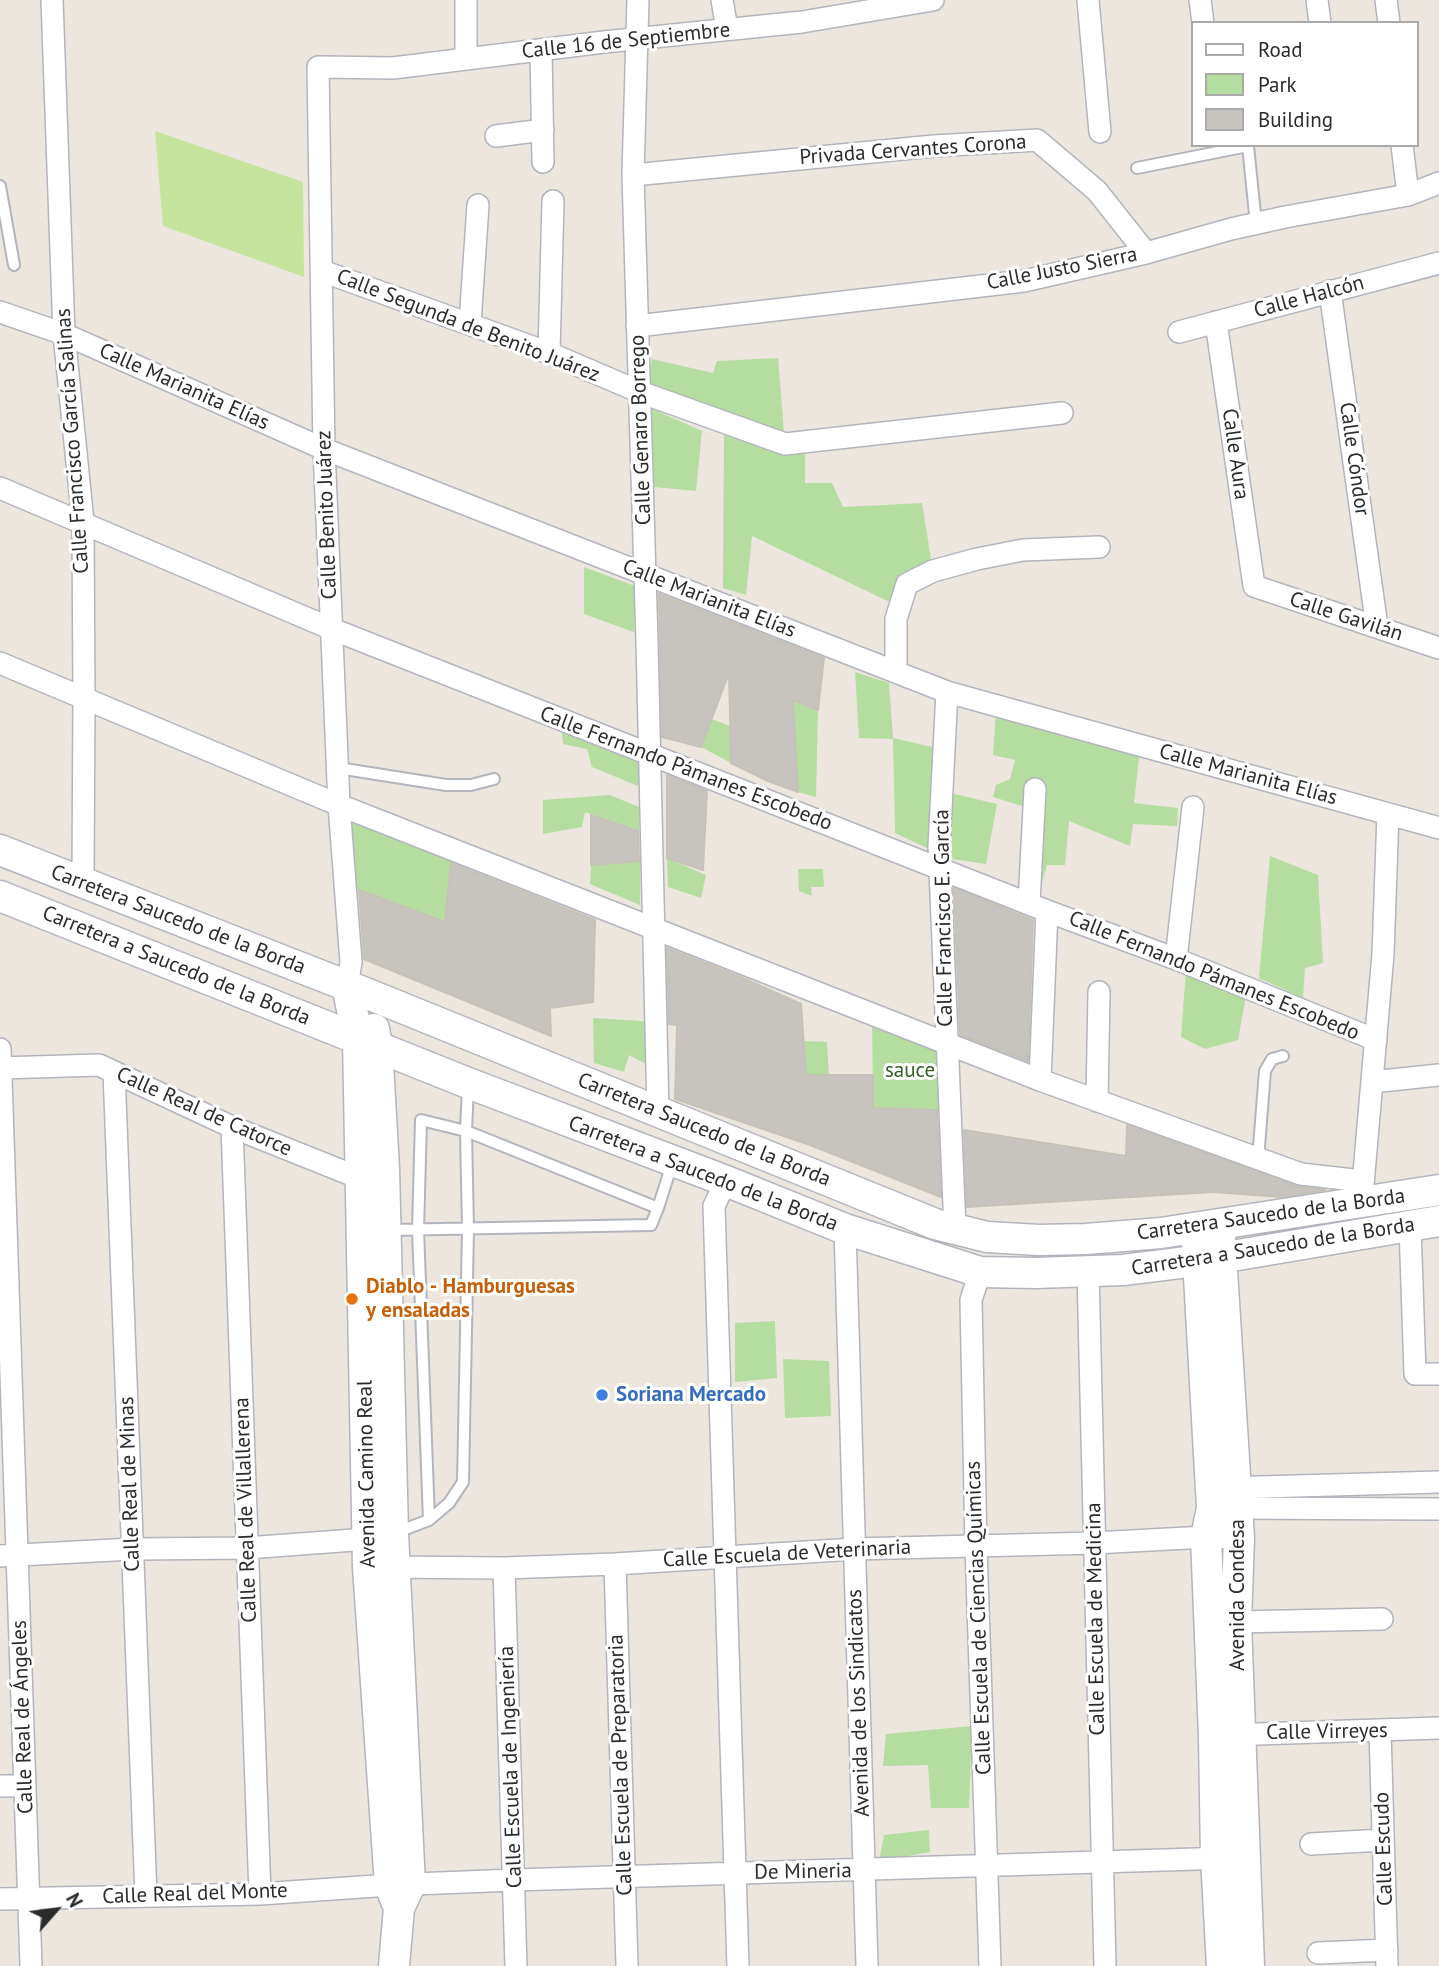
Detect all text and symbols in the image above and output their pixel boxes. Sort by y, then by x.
street label: Calle 16 de Septiembre [521,18,731,64]
legend [1190,21,1418,147]
text: Road [1258,36,1302,63]
text: Park [1258,71,1297,98]
text: Building [1258,106,1333,133]
street label: Privada Cervantes Corona [799,129,1027,171]
street label: Calle Justo Sierra [985,242,1139,296]
street label: Calle Segunda de Benito Juárez [333,264,603,388]
street label: Calle Halcón [1251,270,1367,324]
street label: Calle Francisco García Salinas [51,308,95,574]
street label: Calle Genaro Borrego [625,334,657,526]
street label: Calle Marianita Elías [95,338,273,436]
street label: Calle Cóndor [1334,401,1374,517]
street label: Calle Aura [1216,407,1254,501]
street label: Calle Benito Juárez [311,430,343,600]
street label: Calle Marianita Elías [619,554,799,644]
street label: Calle Gavilán [1286,587,1406,647]
street label: Calle Fernando Pámanes Escobedo [536,701,836,837]
street label: Calle Marianita Elías [1156,739,1340,811]
street label: Calle Francisco E. García [930,809,958,1027]
street label: Carretera Saucedo de la Borda [47,860,309,980]
street label: Carretera a Saucedo de la Borda [38,901,314,1031]
street label: Calle Fernando Pámanes Escobedo [1065,906,1363,1046]
park label: sauce [885,1058,935,1084]
street label: Calle Real de Catorce [112,1062,296,1162]
street label: Carretera Saucedo de la Borda [574,1068,834,1192]
street label: Carretera a Saucedo de la Borda [565,1111,841,1237]
street label: Carretera Saucedo de la Borda [1135,1184,1407,1246]
street label: Carretera a Saucedo de la Borda [1130,1212,1416,1282]
place label: Diablo - Hamburguesas y ensaladas [366,1274,575,1324]
marker: Diablo - Hamburguesas y ensaladas [344,1291,360,1307]
street label: Avenida Camino Real [353,1380,381,1568]
place label: Soriana Mercado [616,1382,766,1408]
marker: Soriana Mercado [594,1387,610,1403]
street label: Calle Real de Minas [114,1396,146,1572]
street label: Calle Real de Villallerena [229,1397,263,1623]
street label: Calle Escuela de Ciencias Químicas [961,1460,997,1776]
street label: Calle Escuela de Medicina [1081,1502,1111,1736]
street label: Avenida Condesa [1225,1519,1251,1671]
street label: Calle Escuela de Veterinaria [662,1535,912,1573]
street label: Avenida de los Sindicatos [842,1589,876,1817]
street label: Calle Real de Ángeles [7,1620,39,1814]
street label: Calle Escuela de Preparatoria [604,1634,638,1896]
street label: Calle Escuela de Ingeniería [494,1645,528,1889]
street label: Calle Virreyes [1266,1718,1388,1746]
street label: Calle Escudo [1369,1792,1399,1906]
street label: De Mineria [754,1859,852,1885]
north arrow [21,1875,91,1945]
street label: Calle Real del Monte [102,1878,288,1910]
text: N [61,1889,88,1911]

